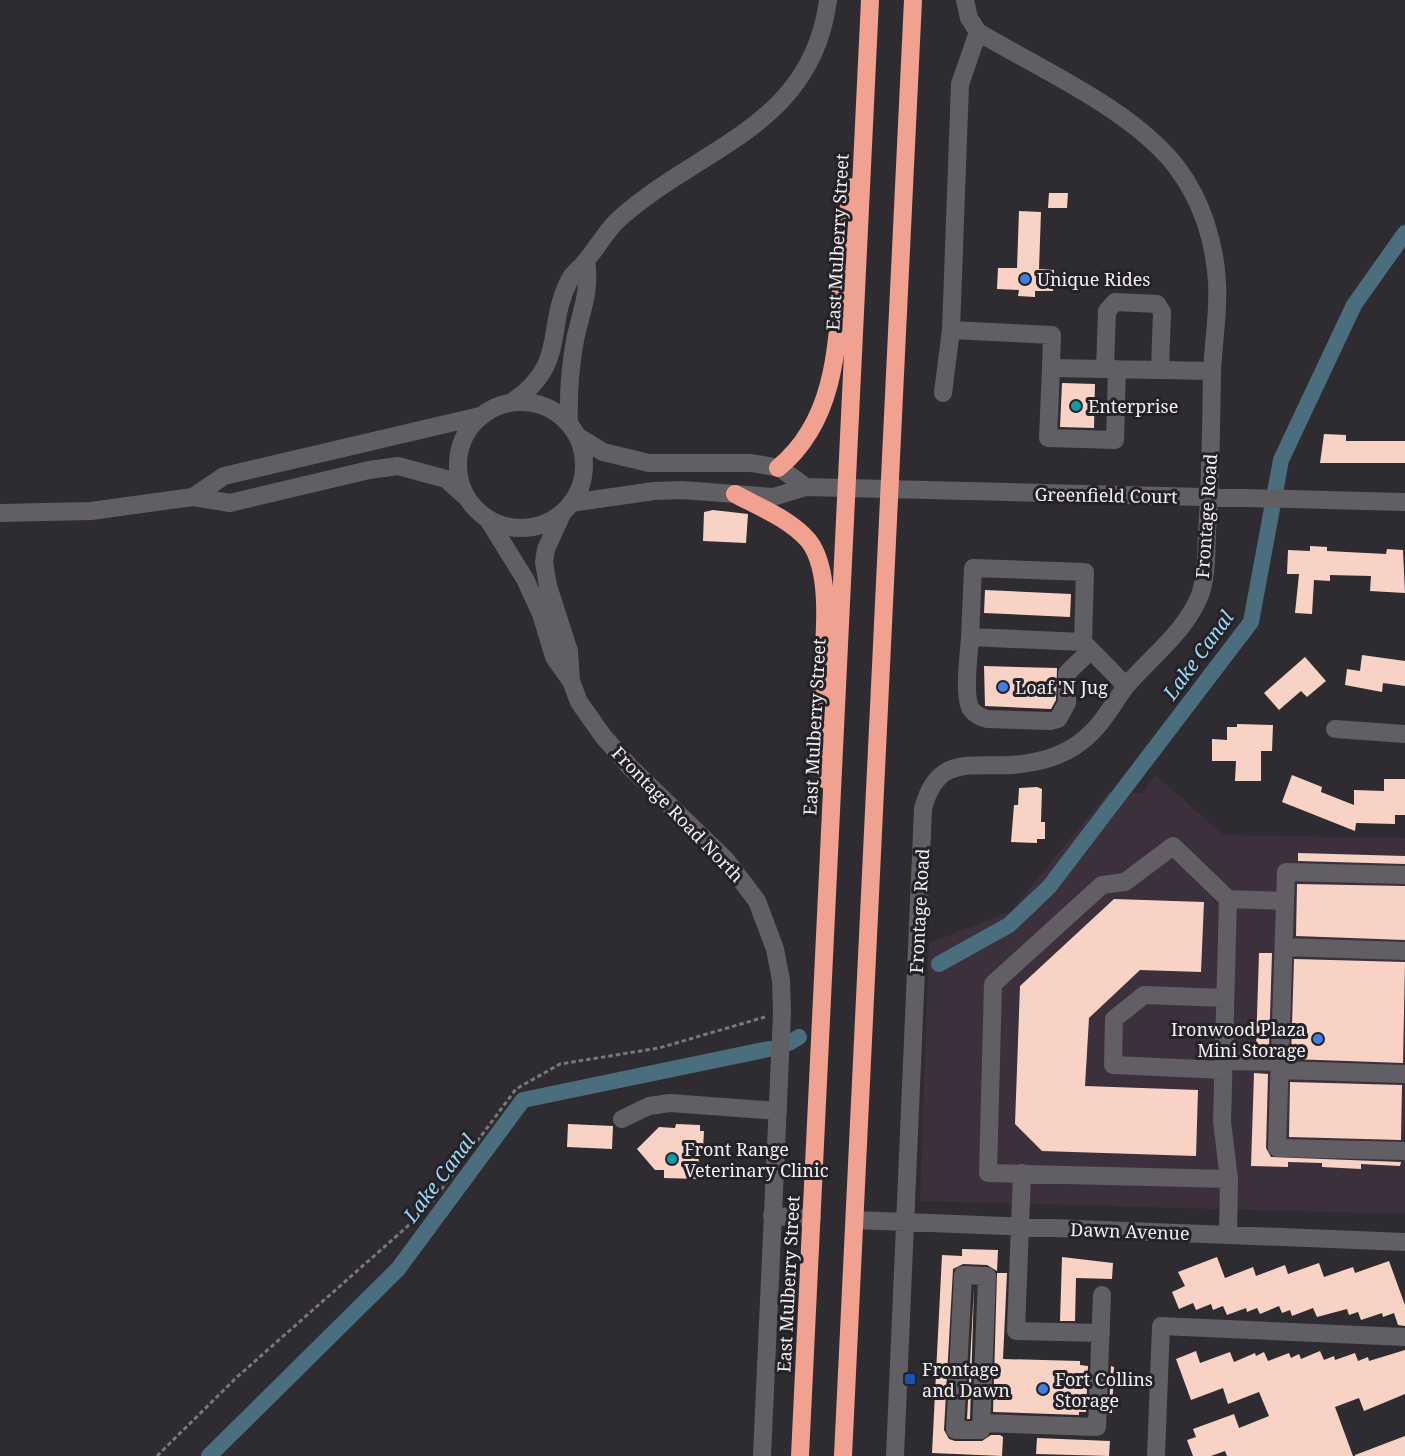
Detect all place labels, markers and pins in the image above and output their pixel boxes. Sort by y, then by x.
place label: Unique Rides [1037,267,1150,291]
marker: Unique Rides [1018,272,1032,286]
place label: Enterprise [1088,394,1178,418]
marker: Enterprise [1069,399,1083,413]
place label: Loaf 'N Jug [1015,675,1108,699]
marker: Loaf 'N Jug [996,680,1010,694]
place label: Ironwood Plaza Mini Storage [1171,1017,1306,1062]
marker: Ironwood Plaza Mini Storage [1311,1032,1325,1046]
place label: Front Range Veterinary Clinic [684,1137,829,1182]
marker: Front Range Veterinary Clinic [665,1152,679,1166]
place label: Frontage and Dawn [922,1357,1010,1402]
place label: Fort Collins Storage [1055,1367,1153,1412]
marker: Frontage and Dawn [903,1372,917,1386]
marker: Fort Collins Storage [1036,1382,1050,1396]

